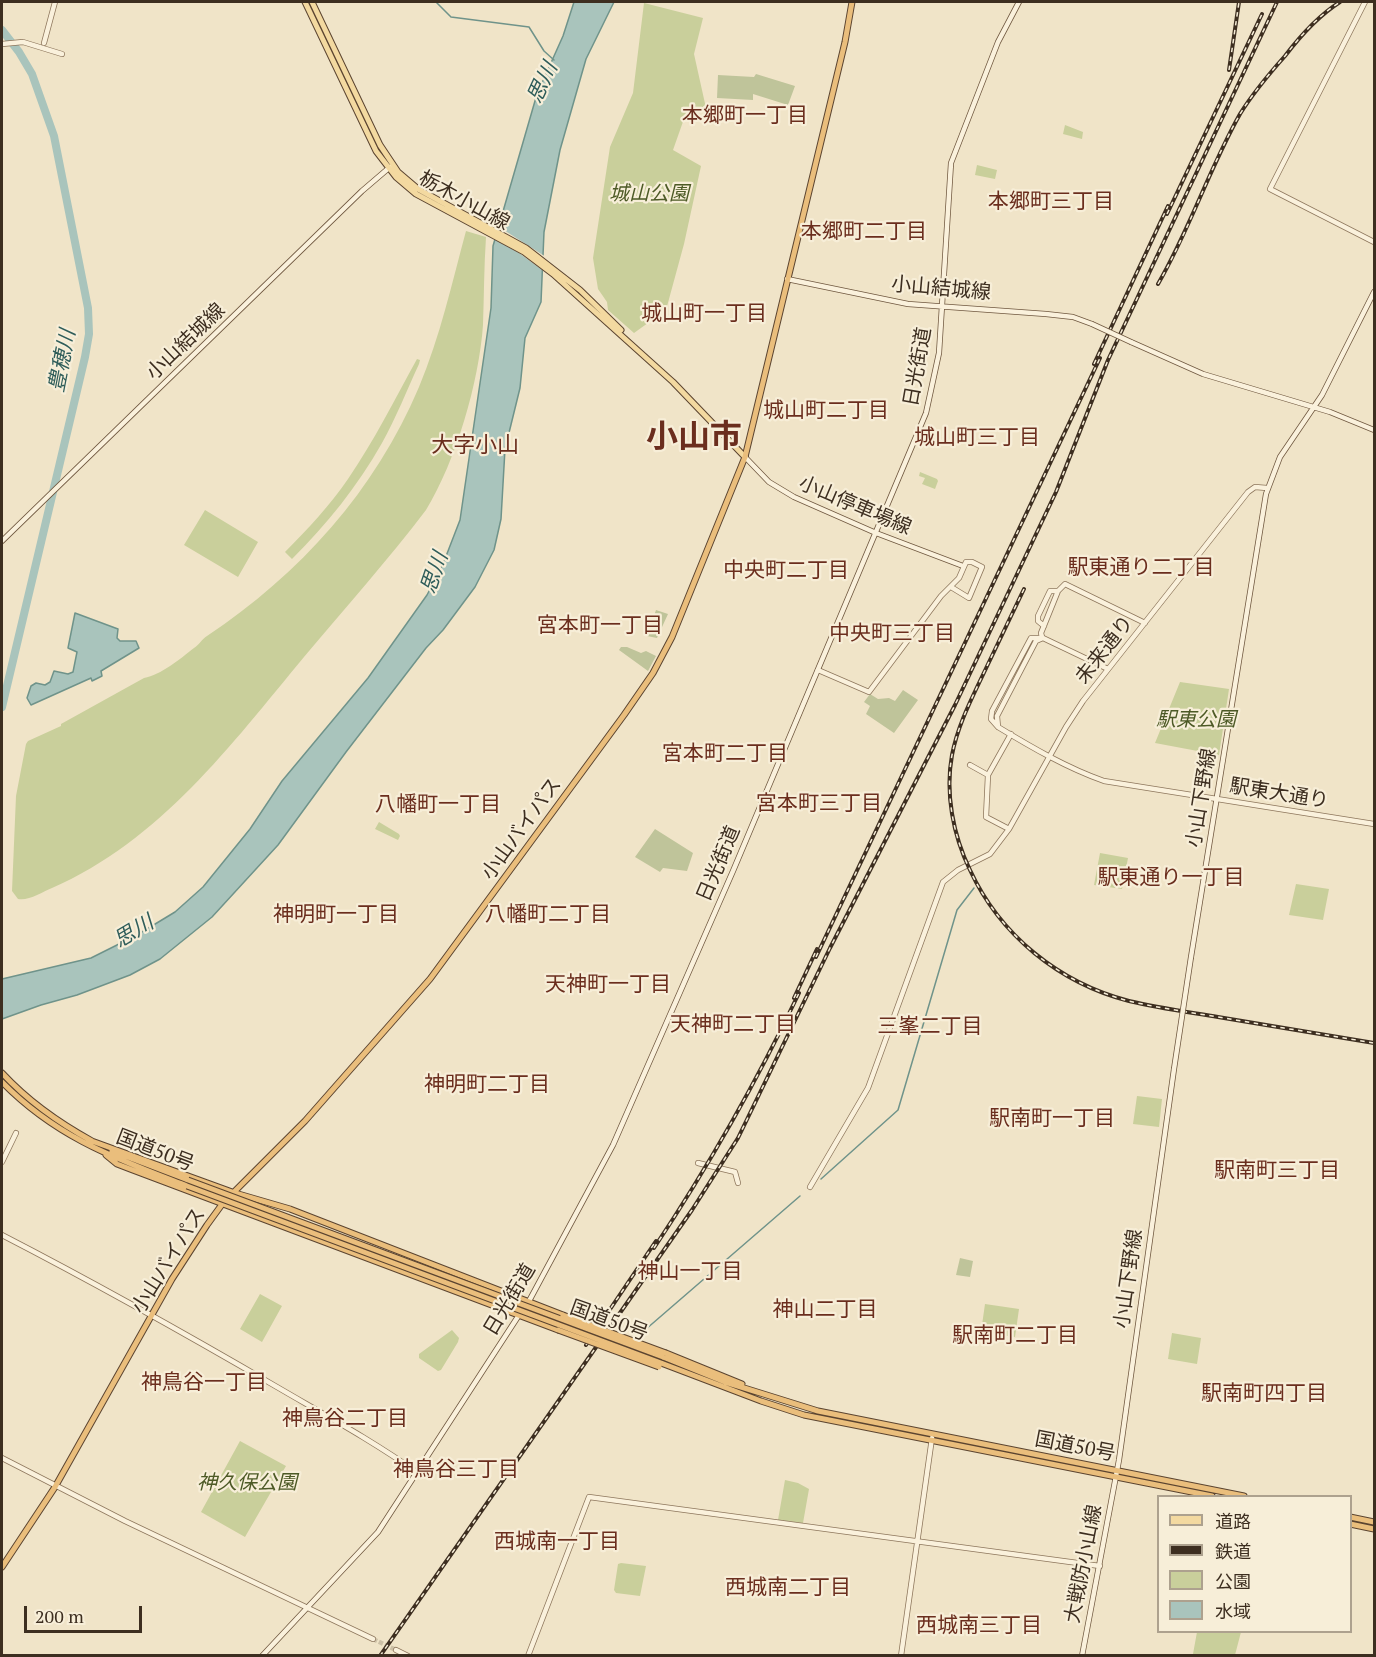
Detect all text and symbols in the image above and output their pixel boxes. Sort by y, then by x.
water label: 思川 [523,59,563,107]
district label: 本郷町一丁目 [682,103,808,129]
street label: 栃木小山線 [414,166,514,236]
park label: 城山公園 [609,182,689,206]
district label: 本郷町三丁目 [988,189,1114,215]
district label: 本郷町二丁目 [801,219,927,245]
street label: 小山結城線 [890,273,992,305]
street label: 小山結城線 [142,299,230,385]
district label: 城山町一丁目 [641,301,767,327]
street label: 日光街道 [899,326,937,408]
water label: 豊穂川 [45,328,81,394]
district label: 城山町二丁目 [763,398,889,424]
district label: 小山市 [646,419,742,457]
district label: 城山町三丁目 [914,425,1040,451]
district label: 大字小山 [431,433,519,459]
street label: 小山停車場線 [795,472,915,540]
water label: 思川 [416,549,454,597]
district label: 駅東通り二丁目 [1068,555,1214,581]
district label: 中央町二丁目 [723,558,849,584]
street label: 未来通り [1071,611,1139,689]
district label: 宮本町一丁目 [537,613,663,639]
district label: 中央町三丁目 [829,621,955,647]
park label: 駅東公園 [1156,708,1236,732]
district label: 宮本町二丁目 [662,741,788,767]
street label: 小山下野線 [1182,747,1222,849]
street label: 小山バイパス [477,773,567,885]
street label: 駅東大通り [1228,774,1330,814]
district label: 宮本町三丁目 [756,791,882,817]
district label: 八幡町一丁目 [375,792,501,818]
street label: 日光街道 [692,822,746,906]
district label: 駅東通り一丁目 [1098,865,1244,891]
district label: 神明町一丁目 [273,902,399,928]
district label: 八幡町二丁目 [485,902,611,928]
water label: 思川 [110,910,158,954]
district label: 天神町一丁目 [545,972,671,998]
district label: 天神町二丁目 [670,1012,796,1038]
district label: 三峯二丁目 [878,1014,982,1040]
district label: 神明町二丁目 [424,1072,550,1098]
district label: 駅南町一丁目 [989,1106,1115,1132]
street label: 国道50号 [113,1125,197,1177]
district label: 駅南町三丁目 [1214,1158,1340,1184]
street label: 小山バイパス [127,1204,211,1318]
street label: 小山下野線 [1110,1228,1148,1330]
district label: 神山一丁目 [638,1259,742,1285]
street label: 日光街道 [479,1260,541,1340]
street label: 国道50号 [567,1296,651,1346]
district label: 神山二丁目 [773,1297,877,1323]
district label: 駅南町二丁目 [952,1323,1078,1349]
district label: 神鳥谷一丁目 [141,1370,267,1396]
district label: 駅南町四丁目 [1201,1381,1327,1407]
district label: 神鳥谷二丁目 [282,1406,408,1432]
street label: 国道50号 [1033,1427,1117,1467]
district label: 神鳥谷三丁目 [393,1457,519,1483]
park label: 神久保公園 [197,1471,297,1495]
legend [1157,1495,1352,1633]
street label: 大戦防小山線 [1061,1503,1107,1625]
text: 道路 [1215,1509,1251,1533]
district label: 西城南一丁目 [494,1529,620,1555]
text: 鉄道 [1215,1539,1251,1563]
text: 公園 [1215,1569,1251,1593]
district label: 西城南二丁目 [725,1575,851,1601]
scale bar [27,1594,146,1632]
text: 水域 [1215,1599,1251,1623]
text: 200 m [35,1604,84,1628]
district label: 西城南三丁目 [916,1613,1042,1639]

